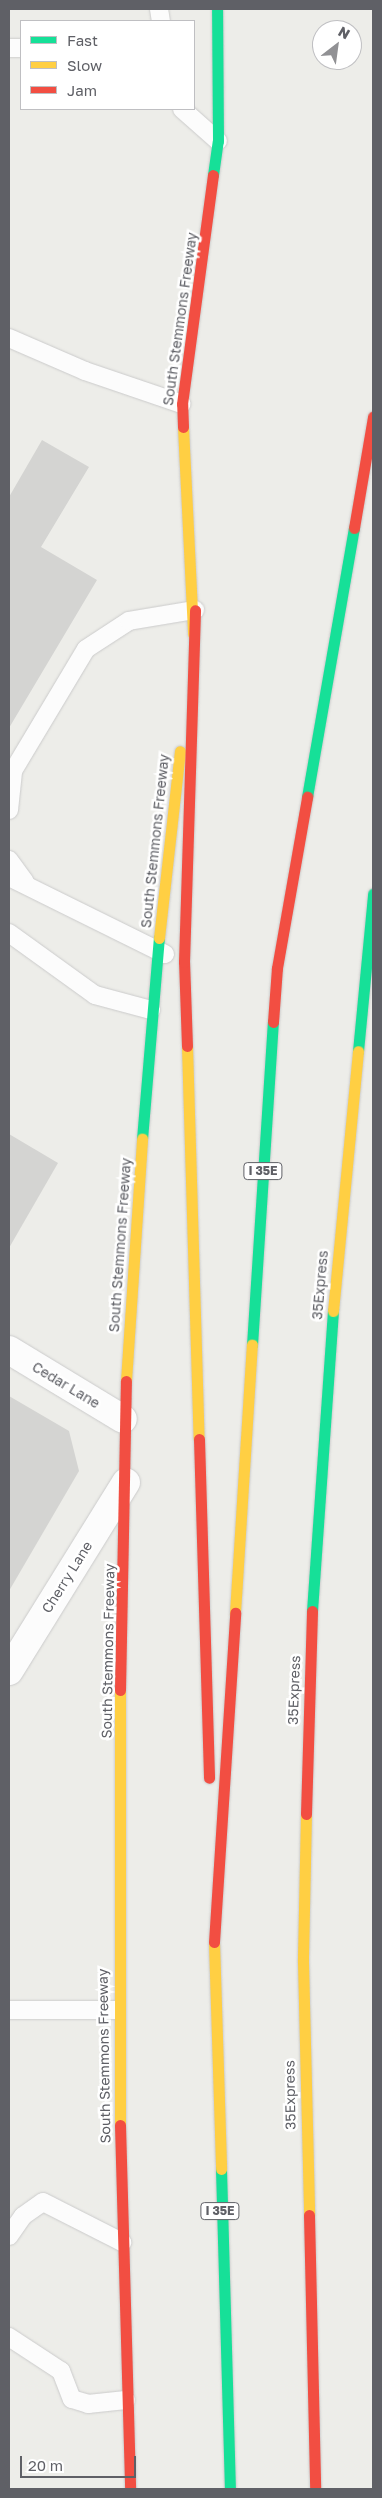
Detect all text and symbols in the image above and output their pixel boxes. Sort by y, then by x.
legend [20,20,195,110]
north arrow [312,20,362,70]
text: N [335,22,353,42]
text: Fast [67,31,98,49]
text: Slow [67,56,102,74]
text: Jam [67,81,97,99]
street label: South Stemmons Freeway [160,231,200,407]
street label: South Stemmons Freeway [138,753,172,929]
street label: South Stemmons Freeway [106,1157,134,1333]
road number: I 35E [243,1162,283,1180]
street label: 35Express [309,1250,331,1320]
street label: Cedar Lane [29,1358,103,1412]
street label: Cherry Lane [38,1538,96,1616]
street label: South Stemmons Freeway [98,1563,118,1739]
street label: 35Express [284,1655,304,1725]
street label: South Stemmons Freeway [94,1968,114,2144]
street label: 35Express [281,2060,299,2130]
road number: I 35E [200,2202,240,2220]
scale bar [22,2446,139,2478]
text: 20 m [28,2456,63,2474]

